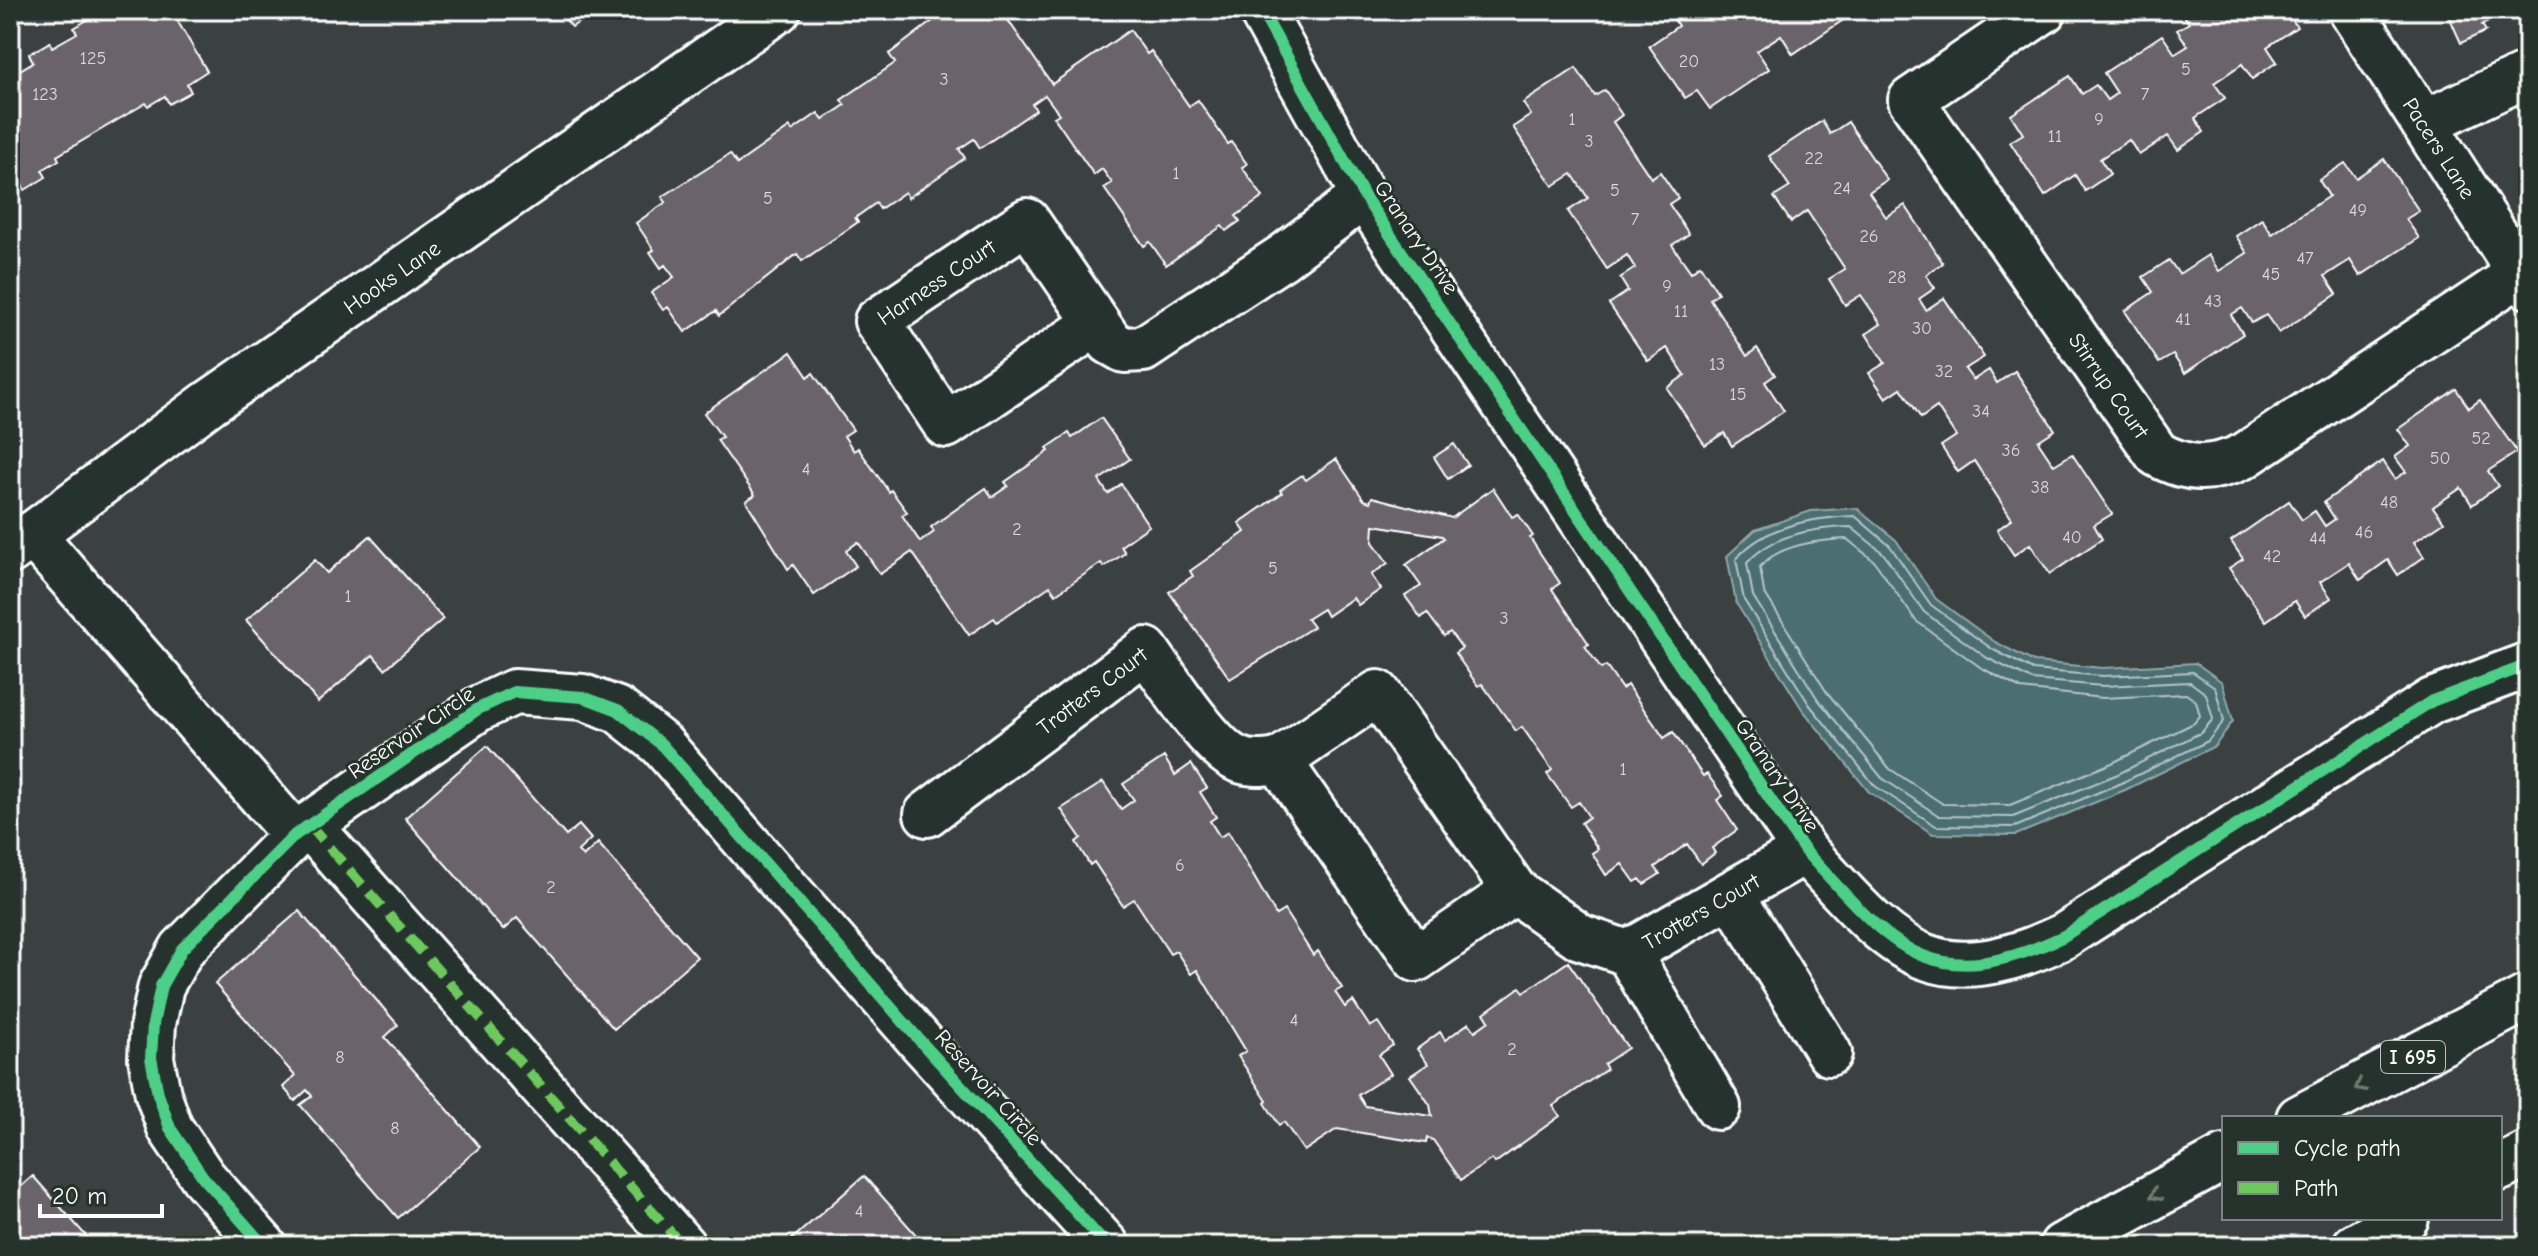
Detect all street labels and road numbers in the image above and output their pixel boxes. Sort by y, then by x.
street label: Pacers Lane [2397,93,2481,204]
street label: Granary Drive [1368,175,1464,300]
street label: Harness Court [873,233,1001,331]
street label: Hooks Lane [339,235,446,320]
street label: Stirrup Court [2063,328,2155,444]
street label: Trotters Court [1032,641,1153,741]
street label: Reservoir Circle [343,681,480,785]
street label: Granary Drive [1729,713,1825,838]
street label: Trotters Court [1638,868,1765,956]
street label: Reservoir Circle [929,1024,1047,1151]
road number: I 695 [2381,1041,2445,1073]

